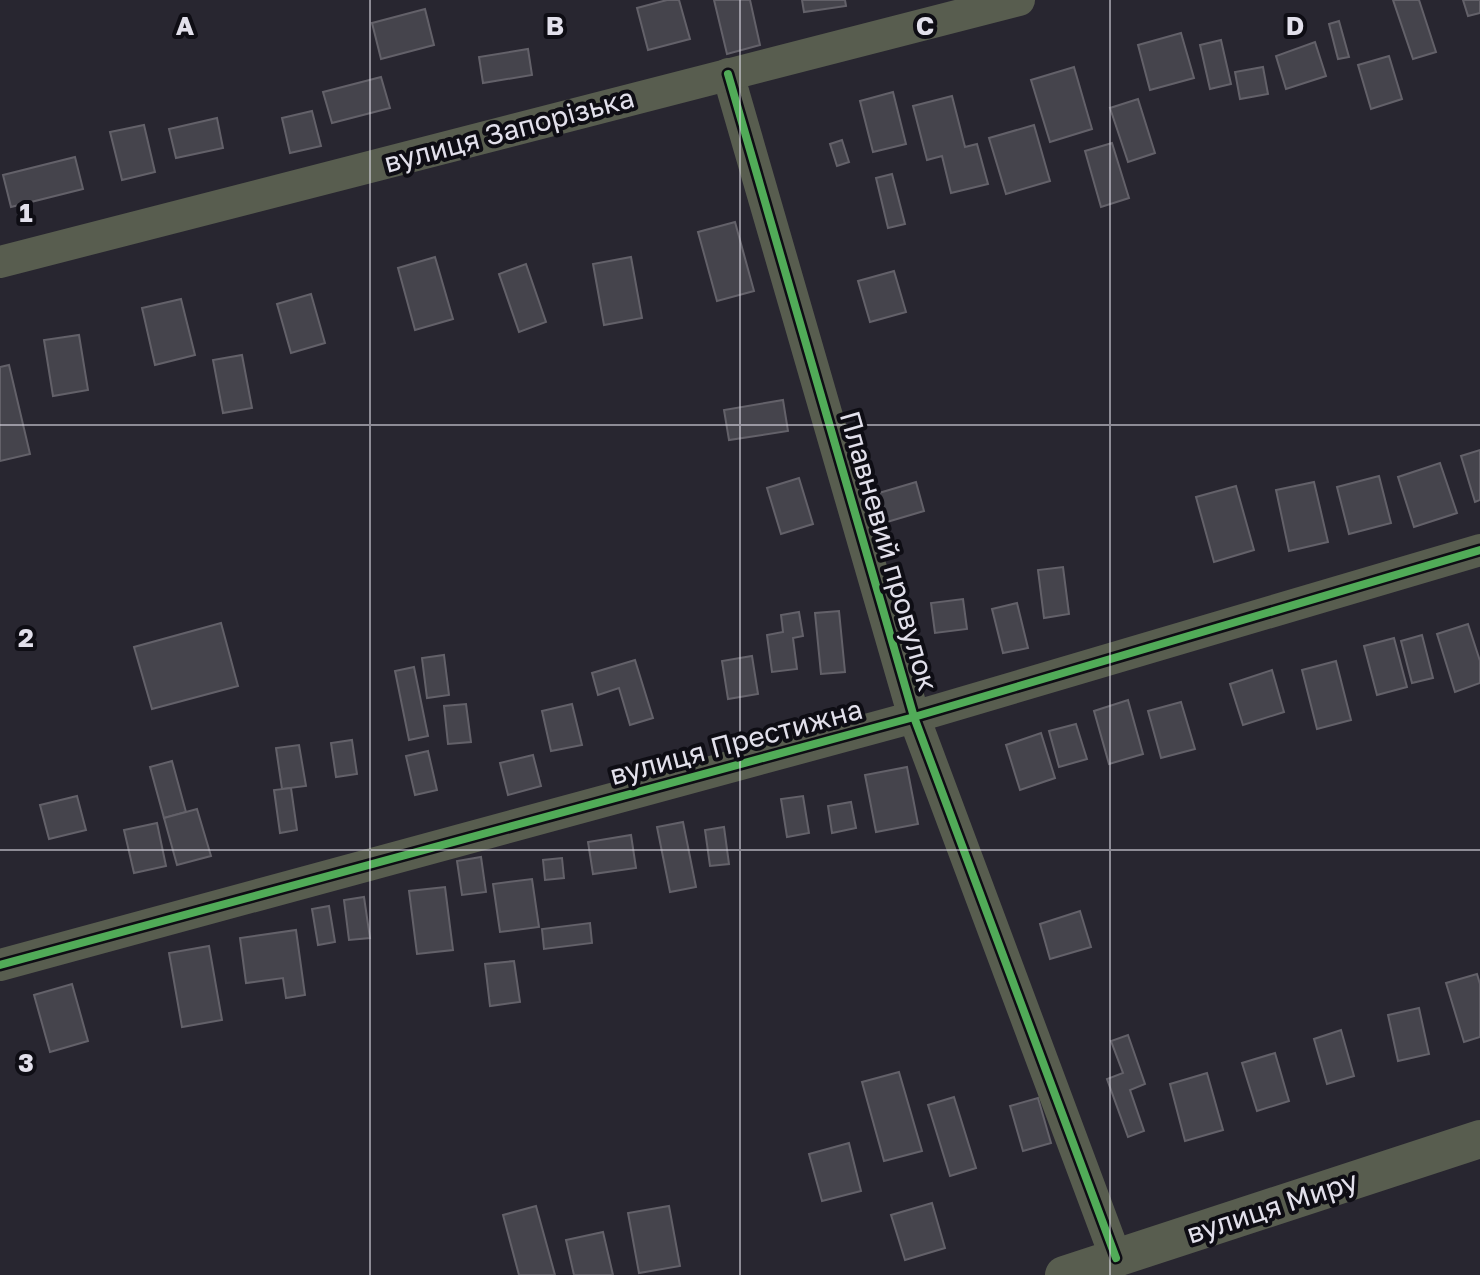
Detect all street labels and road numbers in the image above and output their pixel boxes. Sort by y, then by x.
street label: вулиця Запорізька [380,80,638,179]
street label: Плавневий провулок [834,407,945,695]
street label: вулиця Престижна [606,692,866,791]
street label: вулиця Миру [1182,1163,1362,1250]

